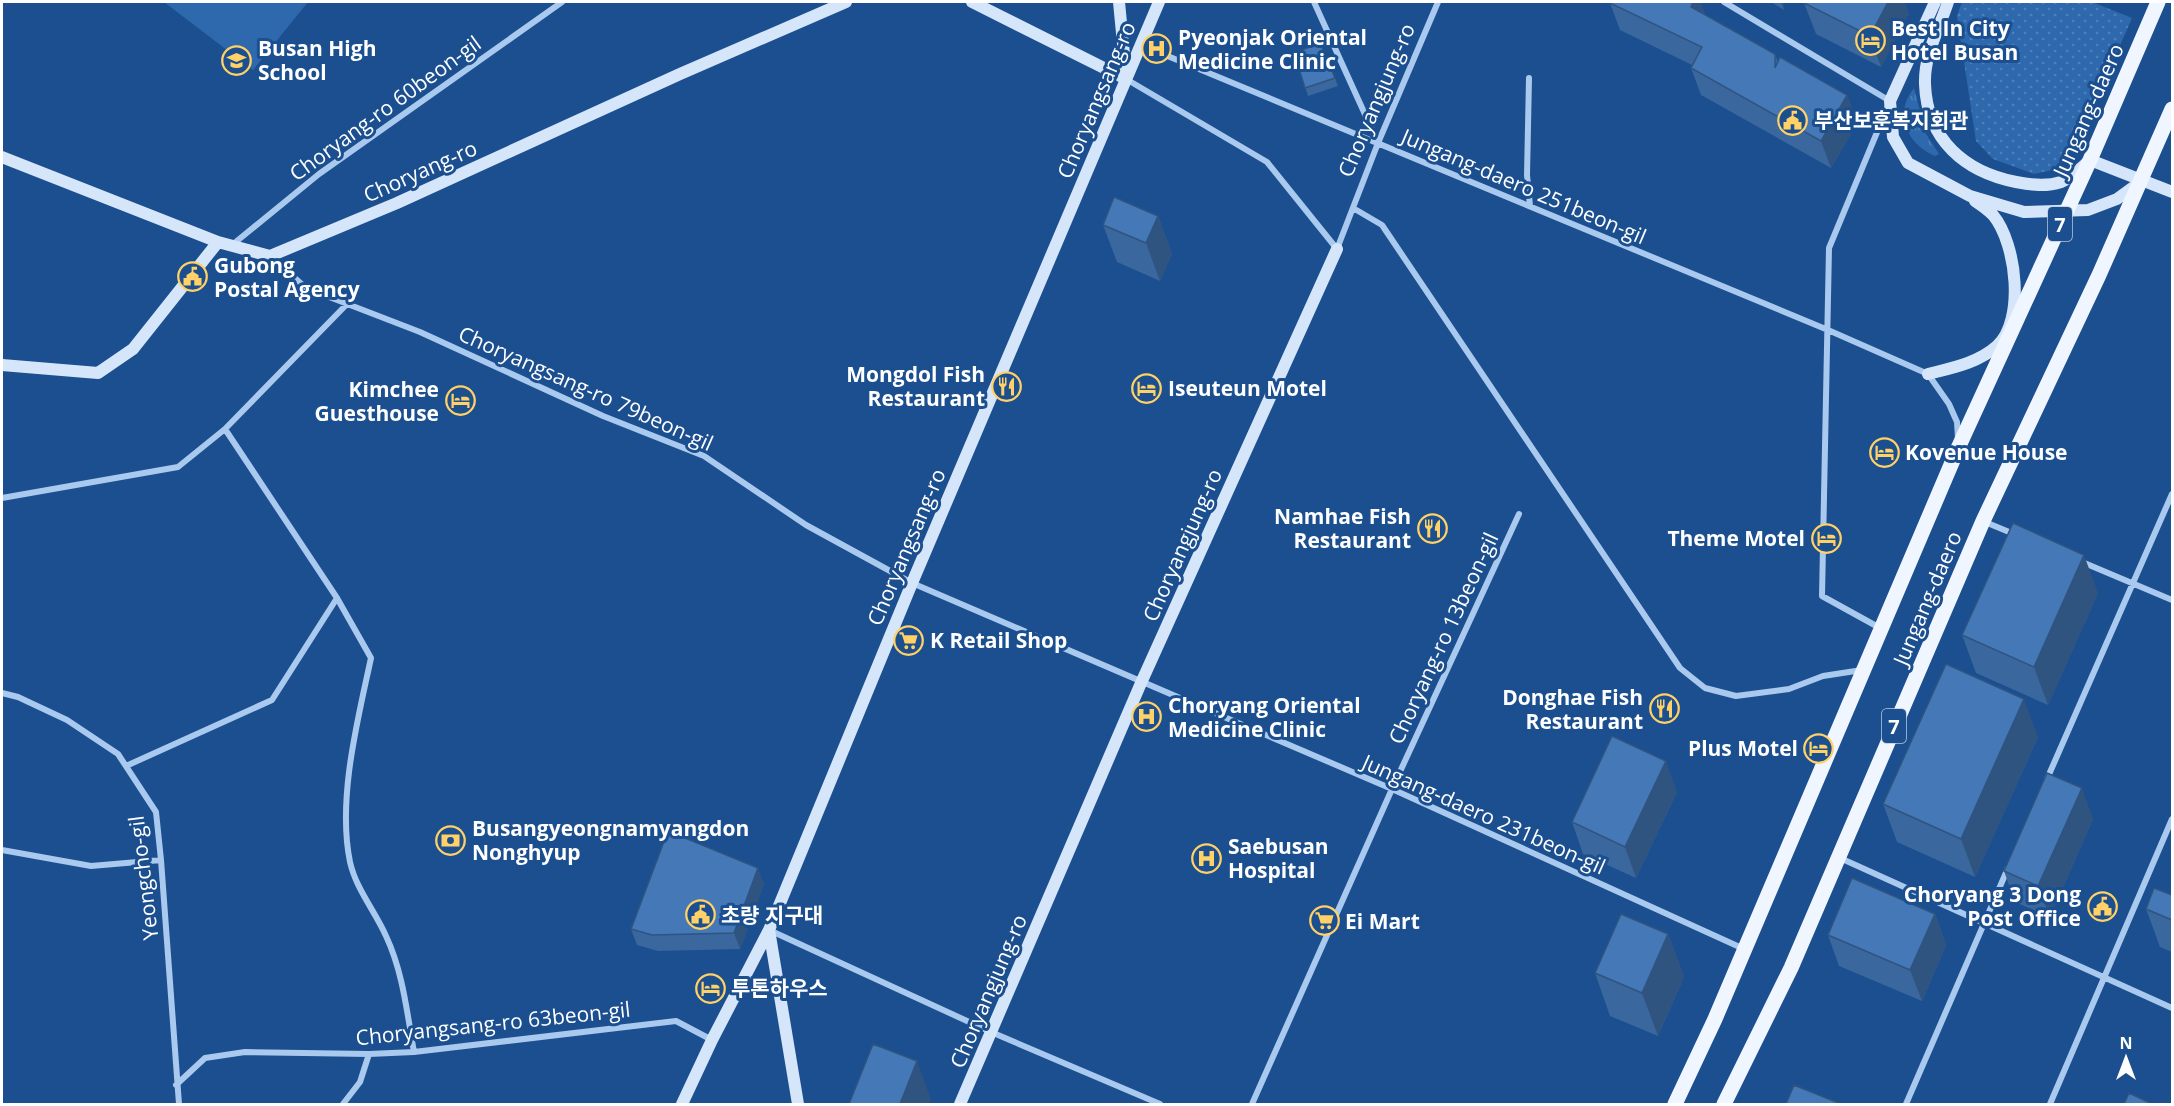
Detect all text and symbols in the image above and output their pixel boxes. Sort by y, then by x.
place label: Best In City Hotel Busan [1891,14,2018,66]
street label: Choryangsang-ro [1050,17,1142,183]
street label: Choryangjung-ro [1331,19,1421,181]
place label: Pyeonjak Oriental Medicine Clinic [1178,23,1367,75]
hotel icon: Best In City Hotel Busan [1854,24,1886,56]
street label: Choryang-ro 60beon-gil [284,30,486,186]
hospital icon: Pyeonjak Oriental Medicine Clinic [1141,33,1173,65]
place label: Busan High School [258,34,376,86]
street label: Jungang-daero [2045,39,2130,183]
school or university icon: Busan High School [221,44,253,76]
public building icon: 부산보훈복지회관 [1777,104,1809,136]
place label: 부산보훈복지회관 [1814,106,1969,134]
street label: Jungang-daero 251beon-gil [1395,121,1651,250]
street label: Choryang-ro [359,135,481,207]
road number: 7 [2048,207,2072,241]
place label: Gubong Postal Agency [214,251,360,303]
public building icon: Gubong Postal Agency [177,261,209,293]
street label: Choryangsang-ro 79beon-gil [454,319,718,457]
place label: Mongdol Fish Restaurant [846,360,985,412]
restaurant icon: Mongdol Fish Restaurant [990,370,1022,402]
hotel icon: Iseuteun Motel [1131,372,1163,404]
place label: Iseuteun Motel [1168,374,1327,402]
place label: Kimchee Guesthouse [315,375,439,427]
hotel icon: Kimchee Guesthouse [444,385,476,417]
hotel icon: Kovenue House [1868,436,1900,468]
place label: Kovenue House [1905,438,2067,466]
street label: Choryangsang-ro [860,464,952,630]
street label: Choryangjung-ro [1136,464,1228,626]
place label: Namhae Fish Restaurant [1274,502,1411,554]
restaurant icon: Namhae Fish Restaurant [1416,512,1448,544]
hotel icon: Theme Motel [1810,522,1842,554]
place label: Theme Motel [1667,524,1805,552]
street label: Jungang-daero [1885,527,1968,671]
street label: Choryang-ro 13beon-gil [1382,528,1504,748]
supermarket icon: K Retail Shop [893,624,925,656]
place label: K Retail Shop [930,626,1067,654]
place label: Donghae Fish Restaurant [1502,683,1643,735]
place label: Choryang Oriental Medicine Clinic [1168,691,1361,743]
restaurant icon: Donghae Fish Restaurant [1648,693,1680,725]
hospital icon: Choryang Oriental Medicine Clinic [1131,701,1163,733]
road number: 7 [1882,709,1906,743]
hotel icon: Plus Motel [1803,732,1835,764]
place label: Plus Motel [1688,734,1798,762]
street label: Jungang-daero 231beon-gil [1356,747,1610,880]
street label: Yeongcho-gil [122,814,164,942]
place label: Busangyeongnamyangdon Nonghyup [472,814,749,866]
bank icon: Busangyeongnamyangdon Nonghyup [435,824,467,856]
place label: Saebusan Hospital [1228,832,1329,884]
hospital icon: Saebusan Hospital [1191,842,1223,874]
place label: Choryang 3 Dong Post Office [1904,880,2081,932]
public building icon: Choryang 3 Dong Post Office [2086,890,2118,922]
public building icon: 초량 지구대 [684,899,716,931]
place label: 초량 지구대 [721,901,823,929]
supermarket icon: Ei Mart [1308,905,1340,937]
place label: Ei Mart [1345,907,1420,935]
street label: Choryangjung-ro [943,910,1033,1072]
hotel icon: 투톤하우스 [694,972,726,1004]
place label: 투톤하우스 [731,974,828,1002]
street label: Choryangsang-ro 63beon-gil [354,995,632,1051]
north arrow [2096,1028,2156,1088]
text: N [2119,1032,2133,1054]

